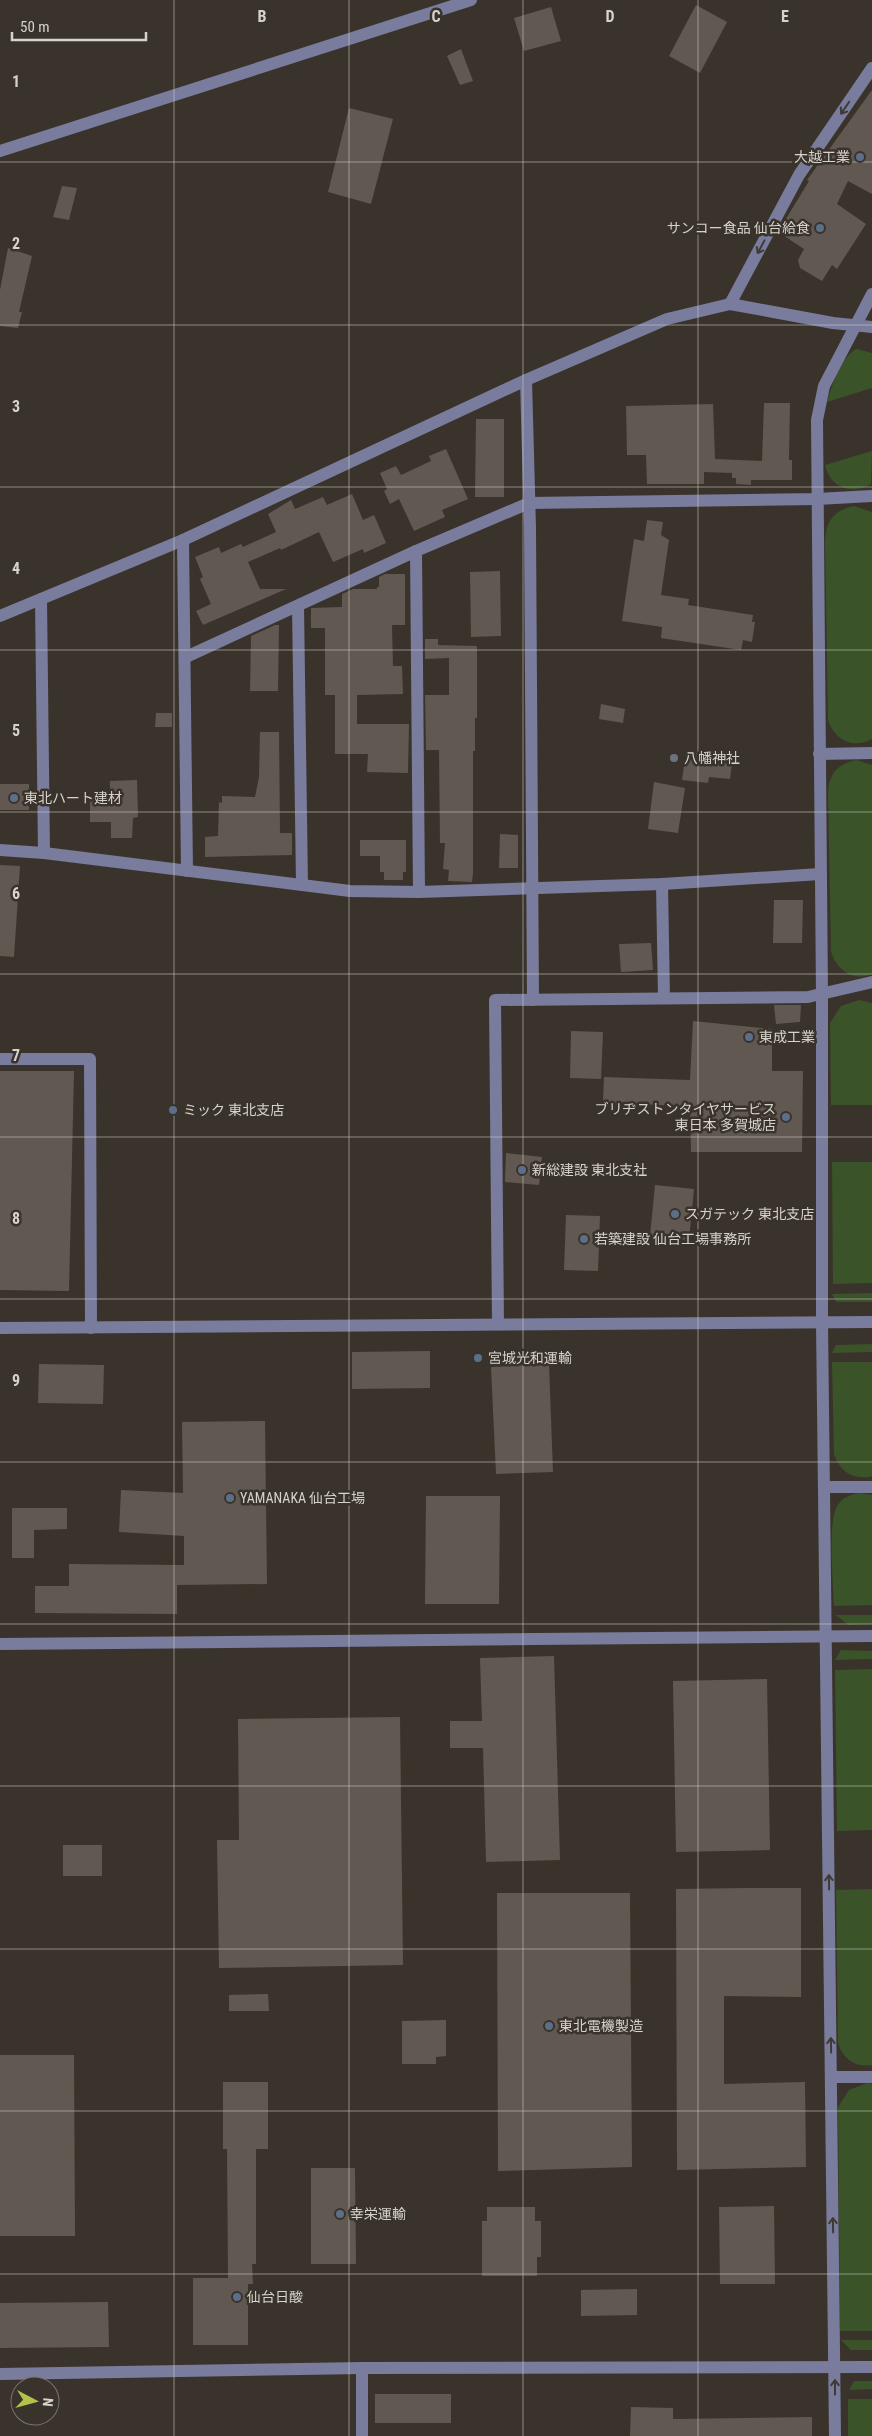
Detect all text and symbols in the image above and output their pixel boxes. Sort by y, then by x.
text: B [258,7,267,26]
text: C [431,7,441,26]
text: D [605,7,615,26]
text: E [781,7,789,26]
scale bar [12,10,146,42]
text: 50 m [20,18,50,36]
text: 1 [12,72,20,91]
one-way arrow [840,101,850,115]
place label: 大越工業 [794,149,850,165]
marker: 大越工業 [854,151,866,163]
place label: サンコー食品 仙台給食 [667,220,810,236]
marker: サンコー食品 仙台給食 [814,222,826,234]
text: 2 [12,234,20,253]
one-way arrow [756,239,765,254]
text: 3 [12,397,20,416]
text: 4 [12,559,20,578]
text: 5 [12,721,20,740]
place label: 八幡神社 [684,750,740,766]
marker: 八幡神社 [668,752,680,764]
place label: 東北ハート建材 [24,790,122,806]
marker: 東北ハート建材 [8,792,20,804]
text: 6 [12,884,20,903]
place label: 東成工業 [759,1029,815,1045]
marker: 東成工業 [743,1031,755,1043]
text: 7 [12,1046,20,1065]
place label: ブリヂストンタイヤサービス 東日本 多賀城店 [594,1101,776,1133]
place label: ミック 東北支店 [183,1102,284,1118]
marker: ミック 東北支店 [167,1104,179,1116]
marker: ブリヂストンタイヤサービス 東日本 多賀城店 [780,1111,792,1123]
place label: 新総建設 東北支社 [532,1162,647,1178]
marker: 新総建設 東北支社 [516,1164,528,1176]
place label: スガテック 東北支店 [685,1206,814,1222]
marker: スガテック 東北支店 [669,1208,681,1220]
text: 8 [12,1209,20,1228]
place label: 若築建設 仙台工場事務所 [594,1231,751,1247]
marker: 若築建設 仙台工場事務所 [578,1233,590,1245]
place label: 宮城光和運輸 [488,1350,572,1366]
marker: 宮城光和運輸 [472,1352,484,1364]
text: 9 [12,1371,20,1390]
place label: YAMANAKA 仙台工場 [240,1490,365,1506]
marker: YAMANAKA 仙台工場 [224,1492,236,1504]
one-way arrow [824,1875,834,1891]
place label: 東北電機製造 [559,2018,643,2034]
marker: 東北電機製造 [543,2020,555,2032]
one-way arrow [826,2037,836,2054]
place label: 幸栄運輸 [350,2206,406,2222]
marker: 幸栄運輸 [334,2208,346,2220]
one-way arrow [828,2217,838,2234]
place label: 仙台日酸 [247,2289,303,2305]
marker: 仙台日酸 [231,2291,243,2303]
north arrow [10,2376,60,2426]
one-way arrow [830,2380,840,2396]
text: N [40,2397,56,2407]

